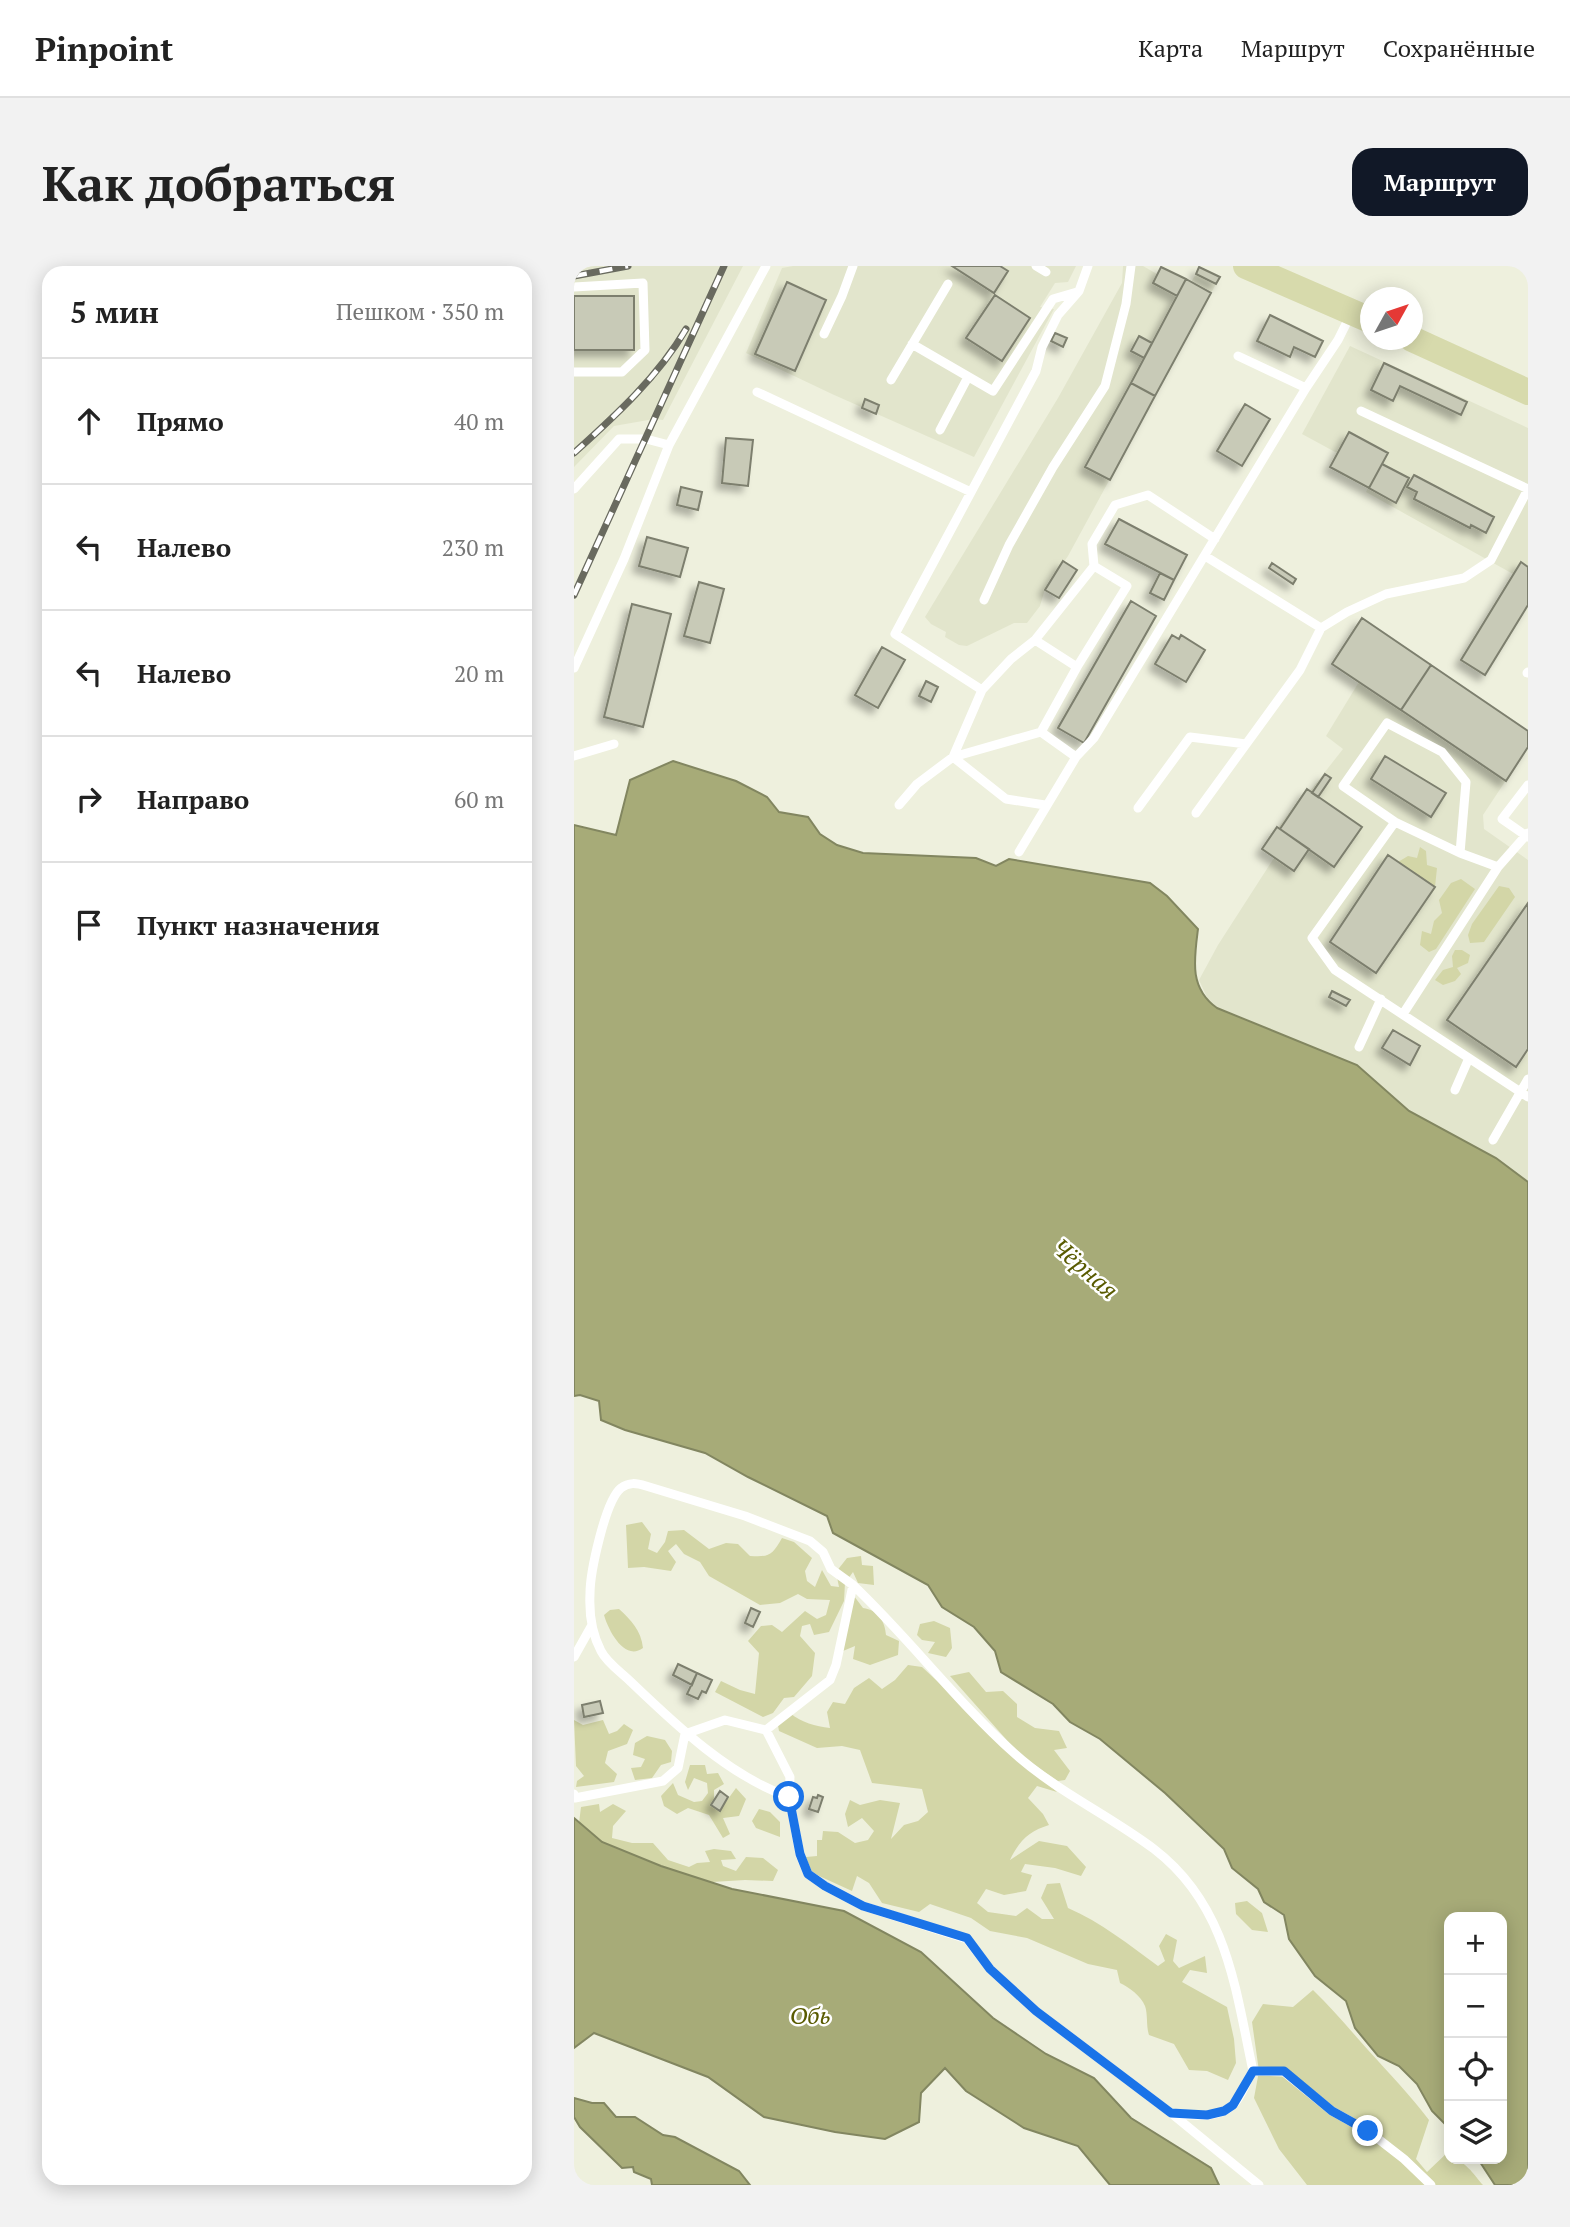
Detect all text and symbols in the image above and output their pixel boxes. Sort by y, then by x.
text: Pinpoint [35,27,173,70]
text: Карта [1138,32,1203,64]
text: Маршрут [1241,32,1345,64]
text: Сохранённые [1383,32,1535,64]
button: Маршрут [1352,148,1528,216]
text: Как добраться [42,150,396,215]
north arrow [1360,287,1423,350]
text: 5 мин [70,292,159,332]
text: Пешком · 350 m [336,296,504,327]
icon: ahead [70,402,108,440]
text: Прямо [137,404,224,438]
text: 40 m [454,406,504,437]
icon: left [70,528,108,566]
text: Налево [137,530,231,564]
text: 230 m [442,532,504,563]
icon: left [70,654,108,692]
text: Налево [137,656,231,690]
text: 20 m [454,658,504,689]
icon: right [70,780,108,818]
text: Направо [137,782,249,816]
text: 60 m [454,784,504,815]
icon: arrive [70,906,108,944]
text: Пункт назначения [137,908,380,942]
water label: Чёрная [1046,1231,1125,1306]
route start [773,1781,804,1812]
map controls [1444,1912,1507,2164]
button: + [1444,1912,1507,1975]
button: − [1444,1975,1507,2038]
water label: Обь [790,1999,831,2031]
button: locate [1444,2038,1507,2101]
button: layers [1444,2101,1507,2164]
route end [1352,2115,1383,2146]

